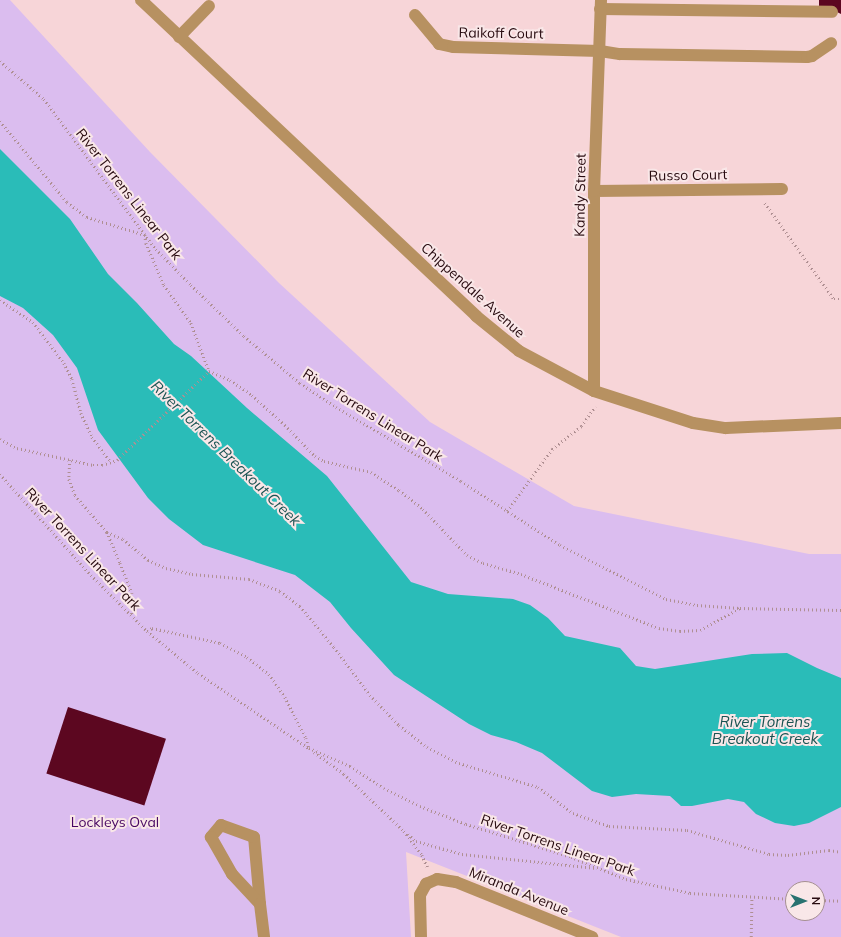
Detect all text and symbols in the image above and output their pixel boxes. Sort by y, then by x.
street label: Raikoff Court [458,24,544,42]
street label: River Torrens Linear Park [73,125,185,263]
street label: Kandy Street [571,153,589,237]
street label: Russo Court [648,166,728,184]
street label: Chippendale Avenue [418,239,528,341]
street label: River Torrens Linear Park [300,365,446,465]
water label: River Torrens Breakout Creek [147,377,305,529]
street label: River Torrens Linear Park [22,484,144,614]
water label: River Torrens Breakout Creek [712,712,818,747]
street label: River Torrens Linear Park [479,811,637,879]
park label: Lockleys Oval [71,814,159,830]
street label: Miranda Avenue [467,863,571,919]
north arrow [785,881,825,921]
text: N [809,897,823,905]

